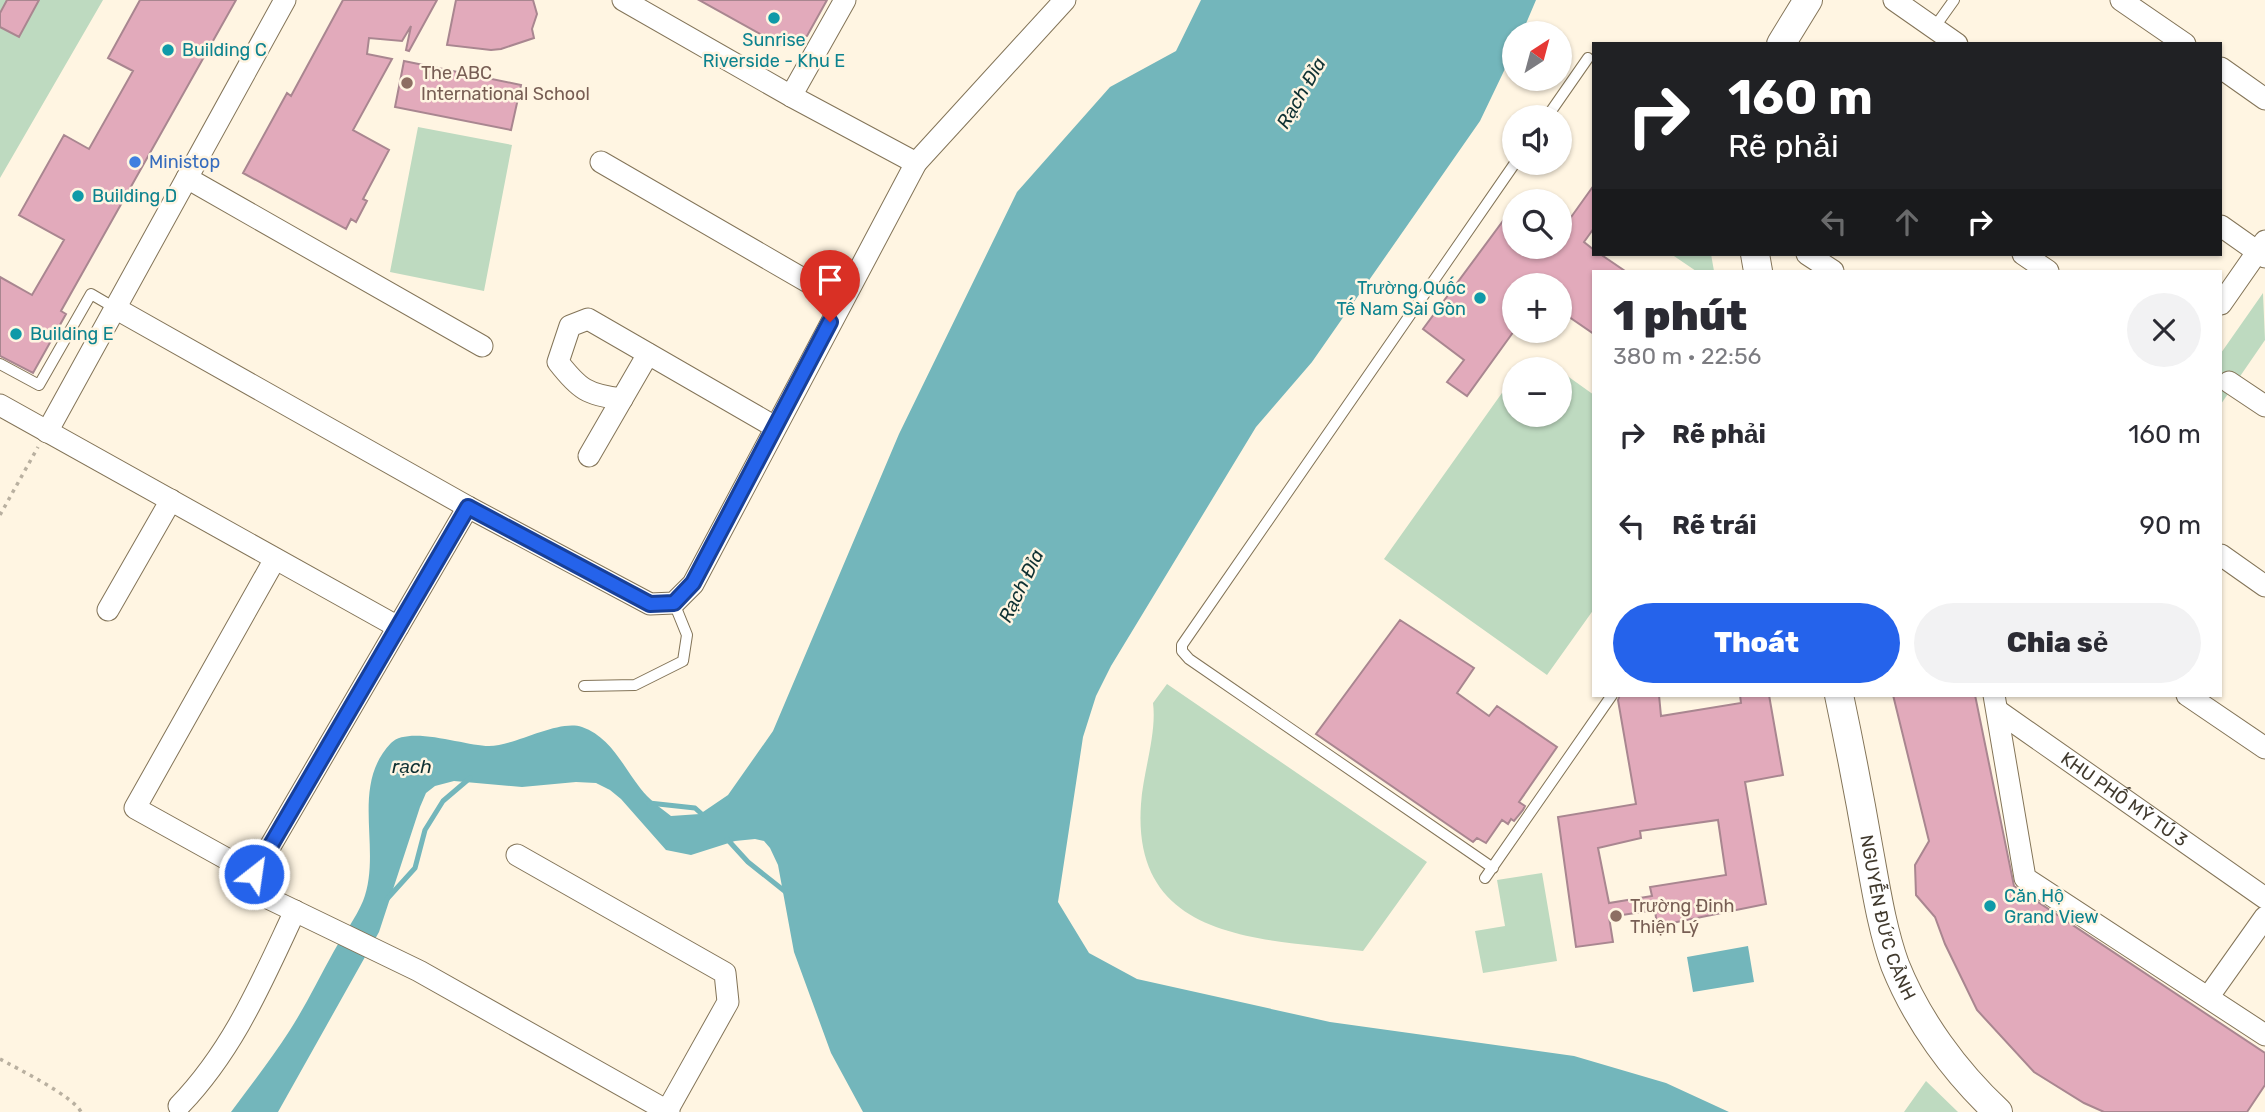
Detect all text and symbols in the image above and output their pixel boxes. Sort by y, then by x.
marker: Sunrise Riverside - Khu E [766,10,782,26]
north arrow [1502,21,1572,91]
map controls [1502,21,1572,427]
place label: Sunrise Riverside - Khu E [703,29,845,72]
place label: Building C [182,39,267,61]
marker: Building C [160,42,176,58]
water label: Rạch Đỉa [1271,53,1331,133]
place label: The ABC International School [421,62,590,105]
text: 160 m [1728,68,1873,126]
icon: right [1613,70,1704,161]
marker: The ABC International School [399,75,415,91]
button: sound [1502,105,1572,175]
text: Rẽ phải [1728,127,1839,165]
place label: Ministop [149,151,220,173]
marker: Ministop [127,154,143,170]
place label: Building D [92,185,177,207]
marker: Building D [70,188,86,204]
button: search [1502,189,1572,259]
icon: left [1815,203,1853,241]
icon: ahead [1888,203,1926,241]
icon: right [1961,203,1999,241]
pin [800,250,860,322]
icon: arrive [811,261,849,299]
button: + [1502,273,1572,343]
place label: Trường Quốc Tế Nam Sài Gòn [1337,276,1466,320]
marker: Trường Quốc Tế Nam Sài Gòn [1472,290,1488,306]
text: 1 phút [1613,291,1747,341]
button: close [2127,293,2201,367]
place label: Building E [30,323,114,345]
marker: Building E [8,326,24,342]
text: 380 m · 22:56 [1613,342,1761,370]
button: − [1502,357,1572,427]
icon: right [1613,416,1651,454]
text: Rẽ phải [1672,419,1766,450]
text: 160 m [2128,419,2201,450]
icon: left [1613,507,1651,545]
text: Rẽ trái [1672,510,1757,541]
text: 90 m [2140,510,2201,541]
water label: Rạch Đỉa [993,546,1049,626]
button: Thoát [1613,603,1900,683]
button: Chia sẻ [1914,603,2201,683]
street label: KHU PHỐ MỸ TÚ 3 [2057,747,2192,851]
water label: rạch [392,755,432,778]
street label: NGUYỄN ĐỨC CẢNH [1855,833,1921,1004]
position arrow [217,837,291,911]
place label: Căn Hộ Grand View [2004,885,2099,928]
place label: Trường Đinh Thiện Lý [1630,895,1735,938]
marker: Căn Hộ Grand View [1982,898,1998,914]
marker: Trường Đinh Thiện Lý [1608,908,1624,924]

